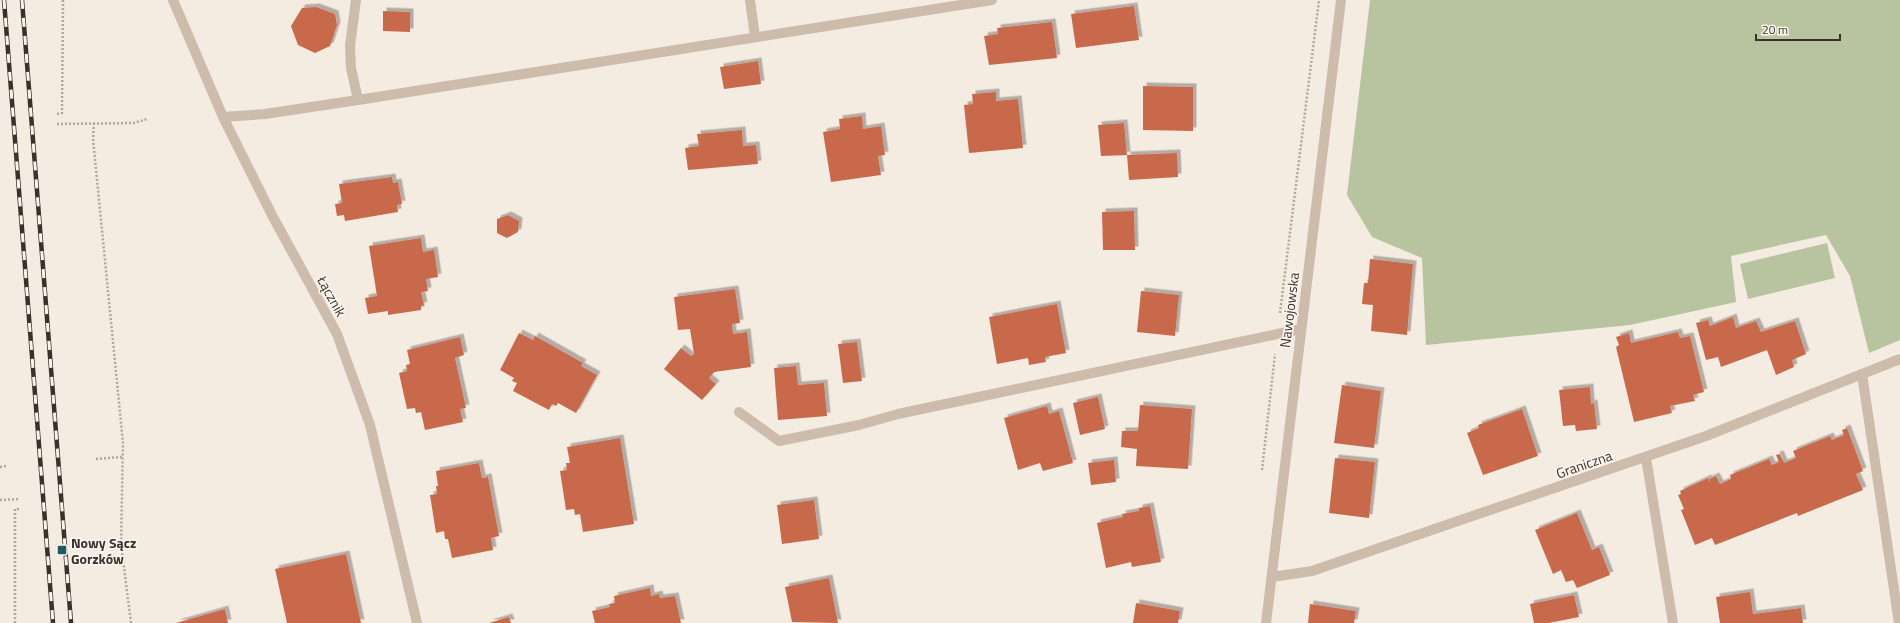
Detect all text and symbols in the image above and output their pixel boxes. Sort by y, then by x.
scale bar [1756,16,1840,42]
text: 20 m [1762,20,1788,39]
street label: Łącznik [312,271,352,320]
street label: Nawojowska [1274,271,1304,349]
street label: Graniczna [1553,445,1615,483]
place label: Nowy Sącz Gorzków [71,532,136,569]
marker: Nowy Sącz Gorzków [56,544,68,556]

